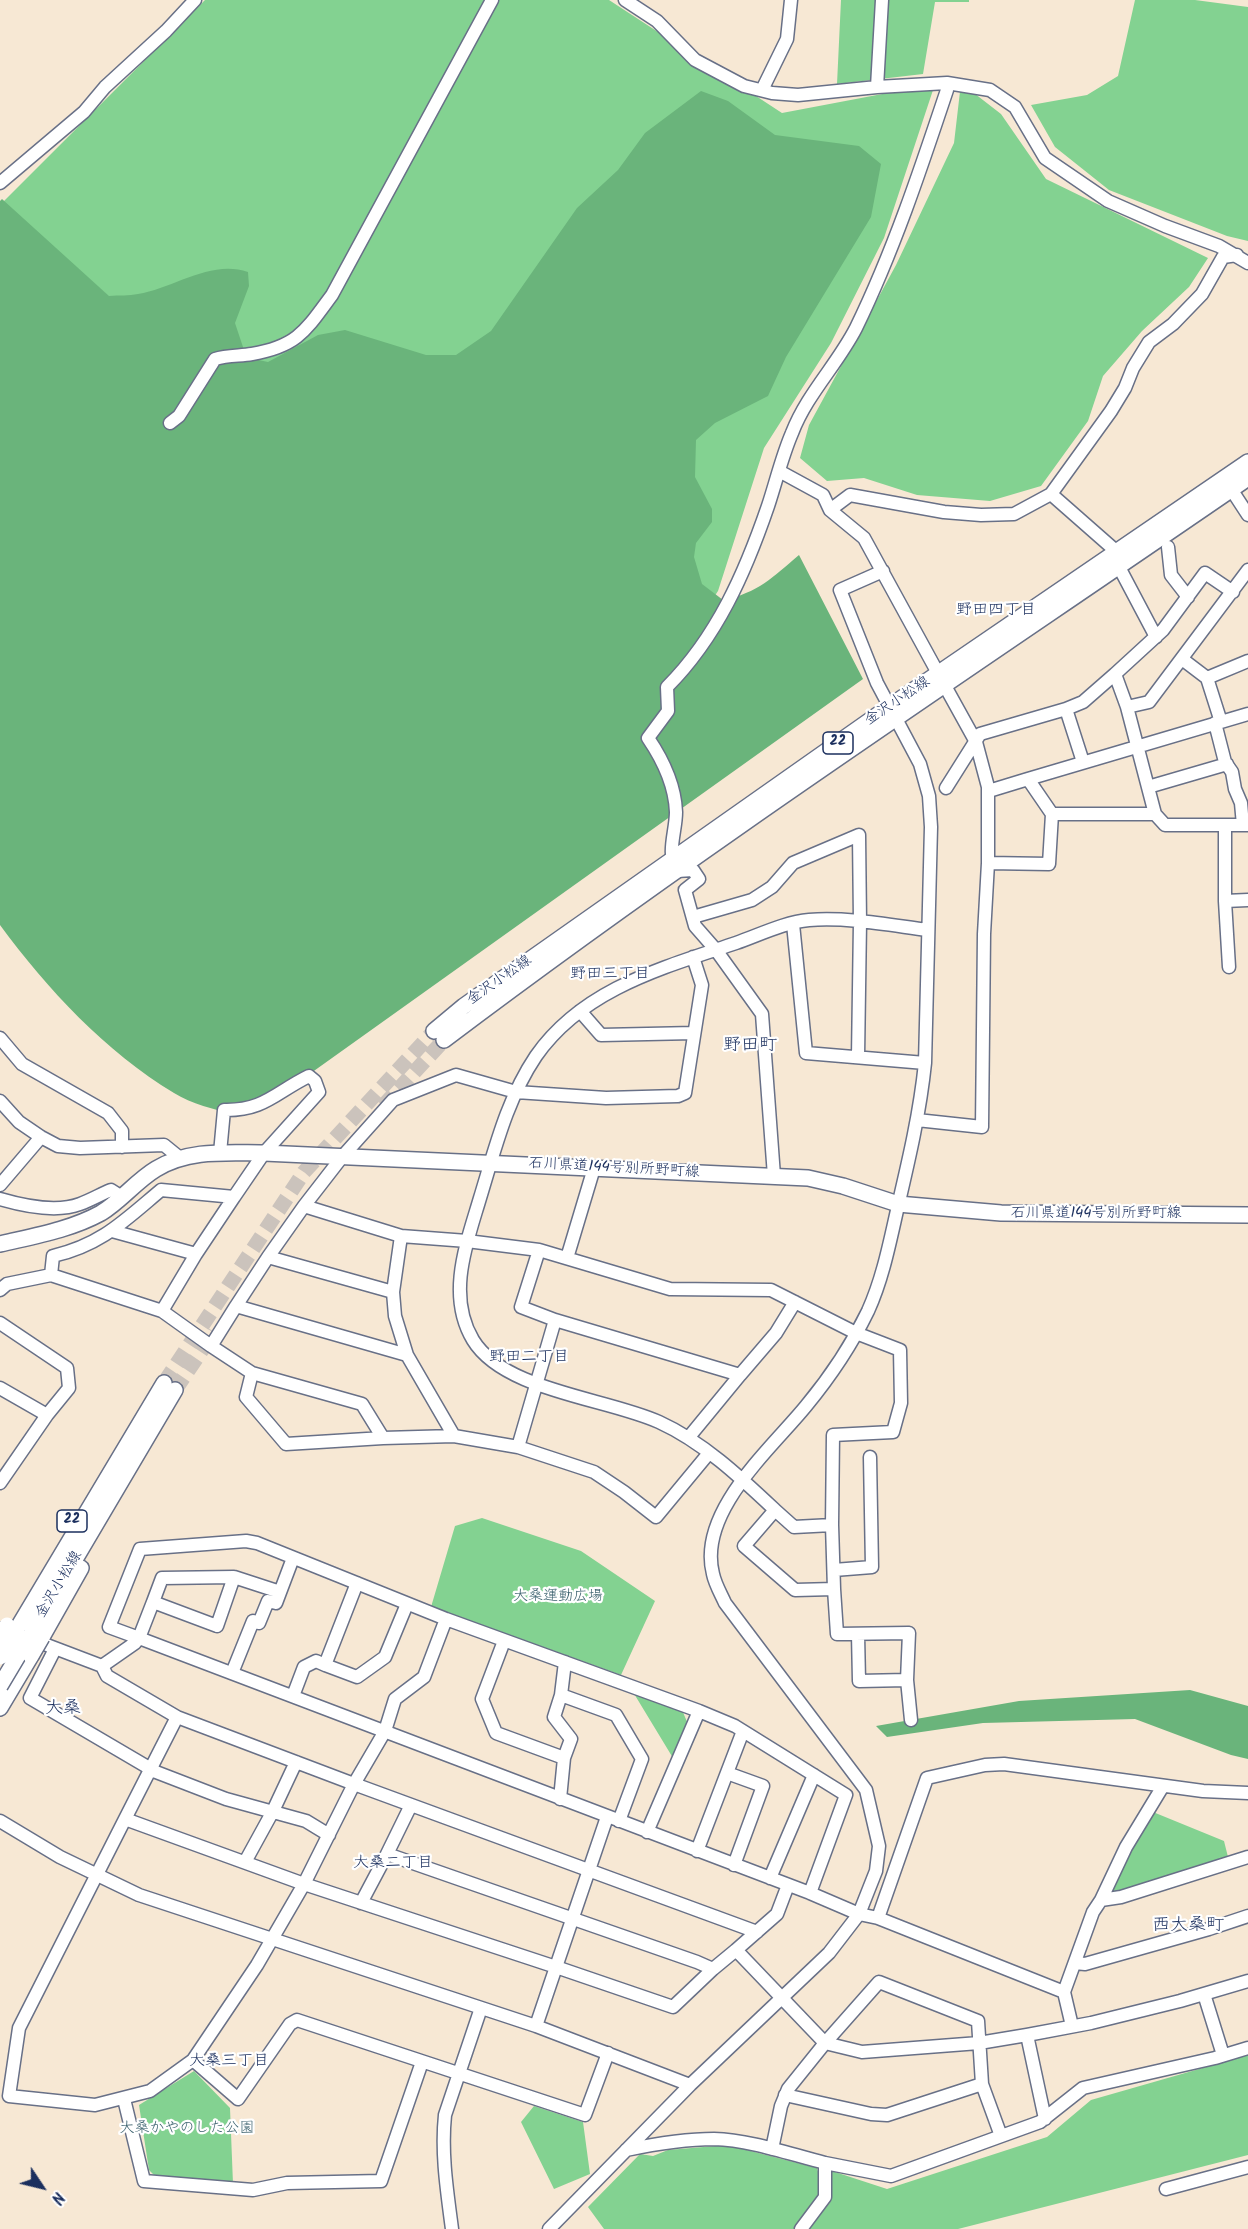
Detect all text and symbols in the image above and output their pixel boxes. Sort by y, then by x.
district label: 野田四丁目 [956,601,1036,621]
street label: 金沢小松線 [862,674,934,730]
road number: 22 [823,732,853,754]
street label: 金沢小松線 [464,952,536,1010]
district label: 野田三丁目 [570,965,650,985]
district label: 野田町 [723,1036,777,1058]
street label: 石川県道144号別所野町線 [528,1156,700,1182]
street label: 石川県道144号別所野町線 [1010,1205,1182,1223]
district label: 野田二丁目 [489,1348,569,1368]
road number: 22 [57,1510,87,1532]
street label: 金沢小松線 [33,1548,87,1622]
park label: 大桑運動広場 [513,1588,603,1606]
district label: 大桑 [45,1699,81,1721]
district label: 大桑二丁目 [353,1854,433,1874]
district label: 西大桑町 [1152,1916,1224,1938]
district label: 大桑三丁目 [189,2052,269,2072]
park label: 大桑かやのした公園 [120,2120,254,2138]
north arrow [12,2157,72,2217]
text: N [44,2186,70,2209]

